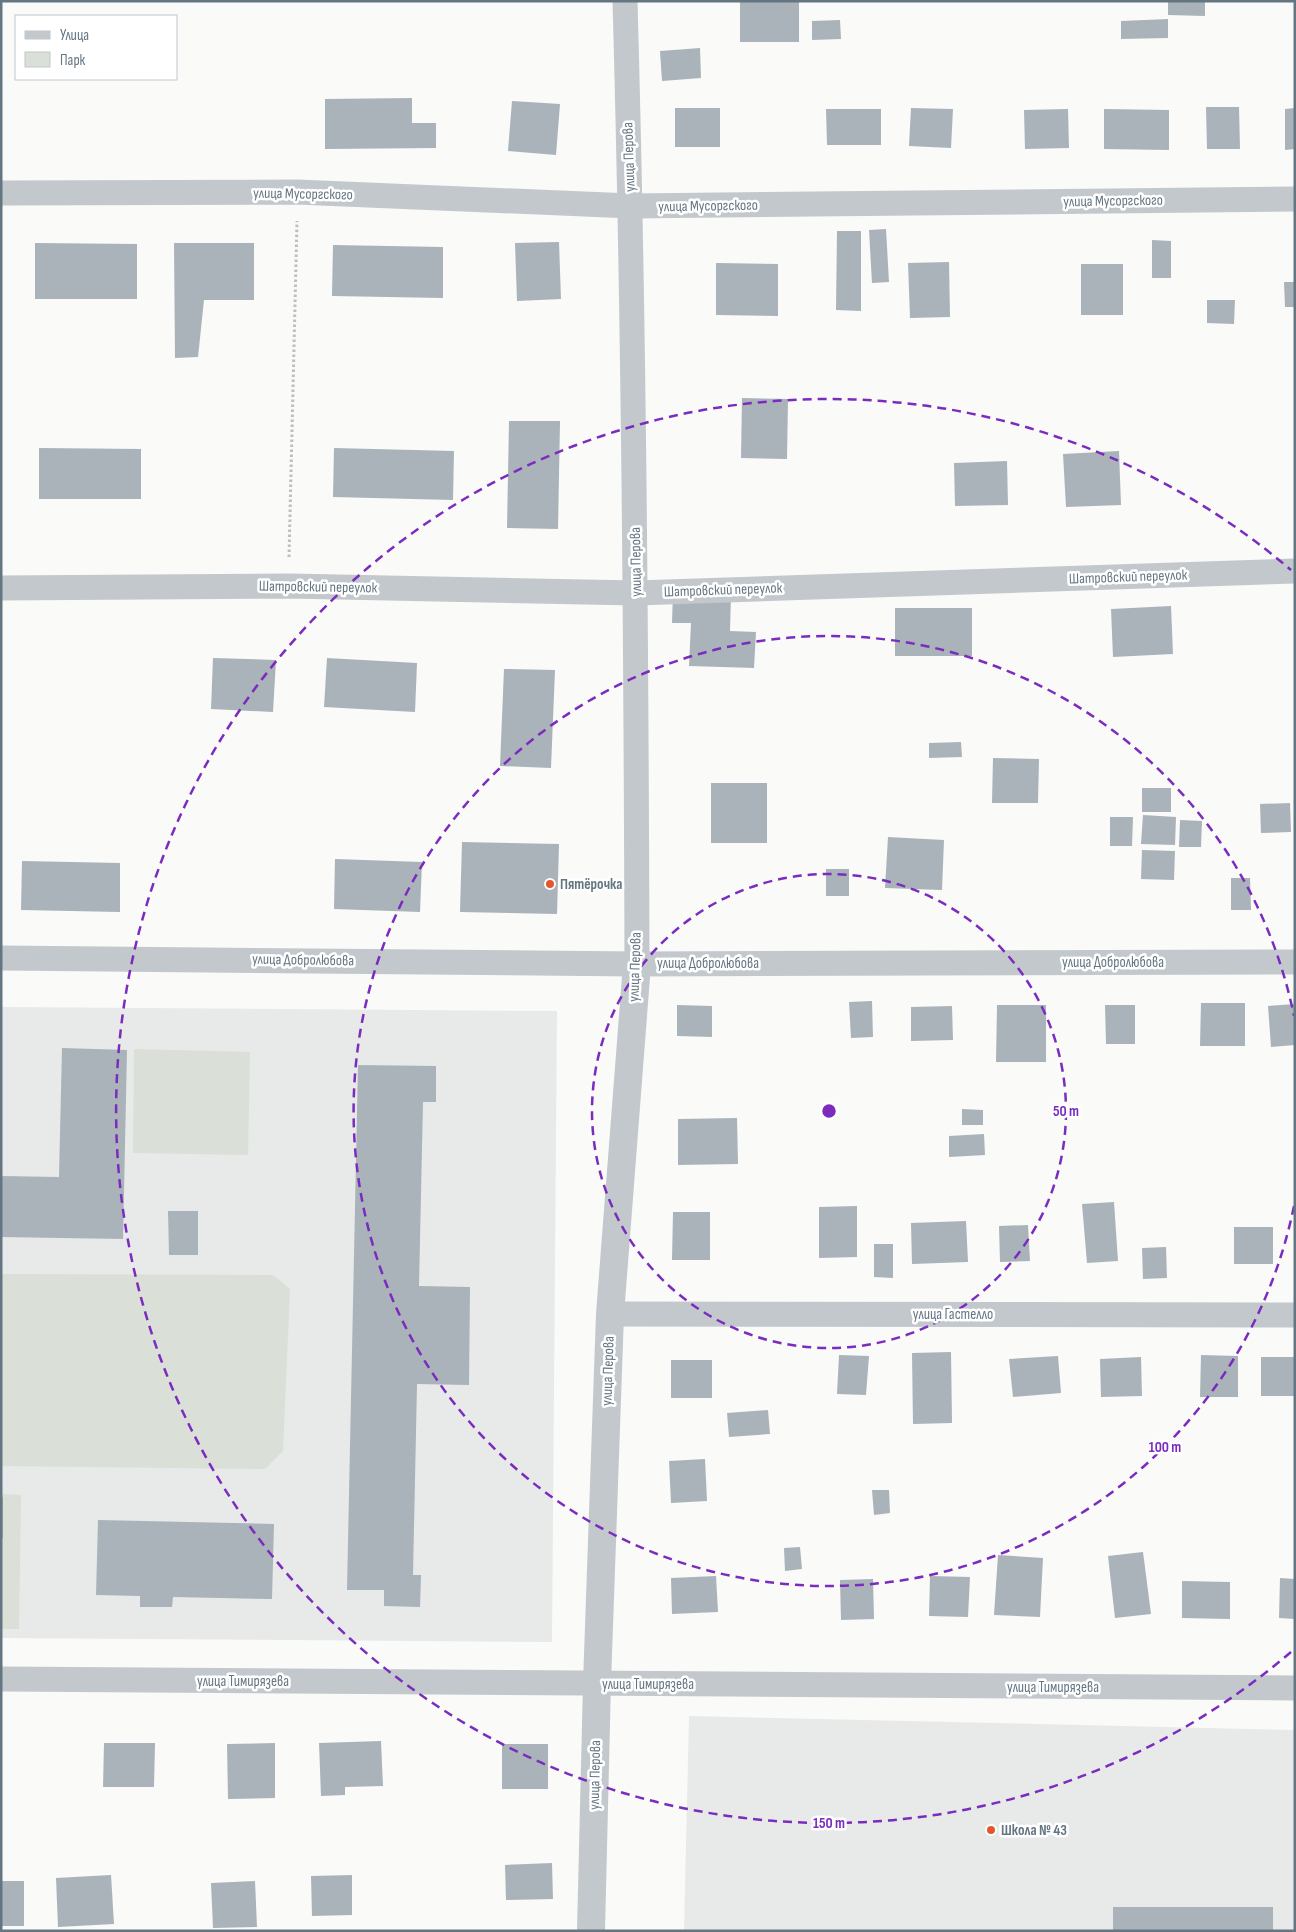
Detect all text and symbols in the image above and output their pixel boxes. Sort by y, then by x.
legend [15,15,178,80]
text: Улица [60,26,89,45]
text: Парк [60,51,86,70]
street label: улица Перова [618,122,640,192]
street label: улица Мусоргского [253,184,353,204]
street label: улица Мусоргского [1063,191,1163,211]
street label: улица Мусоргского [658,196,758,216]
street label: улица Перова [626,527,646,597]
street label: Шатровский переулок [1068,565,1188,589]
street label: Шатровский переулок [259,576,378,598]
street label: Шатровский переулок [663,578,783,602]
place label: Пятёрочка [560,875,622,894]
marker: Пятёрочка [544,878,556,890]
street label: улица Перова [624,932,646,1002]
street label: улица Добролюбова [252,950,354,970]
street label: улица Добролюбова [1062,953,1164,972]
street label: улица Добролюбова [657,954,759,973]
centre of rings [820,1102,838,1120]
text: 50 m [1053,1102,1079,1121]
street label: улица Гастелло [913,1305,993,1324]
street label: улица Перова [597,1336,619,1406]
text: 100 m [1149,1438,1181,1457]
street label: улица Тимирязева [197,1672,289,1691]
street label: улица Тимирязева [602,1675,694,1694]
street label: улица Тимирязева [1007,1678,1099,1697]
street label: улица Перова [585,1740,605,1810]
text: 150 m [813,1814,845,1833]
place label: Школа № 43 [1001,1821,1067,1840]
marker: Школа № 43 [985,1824,997,1836]

